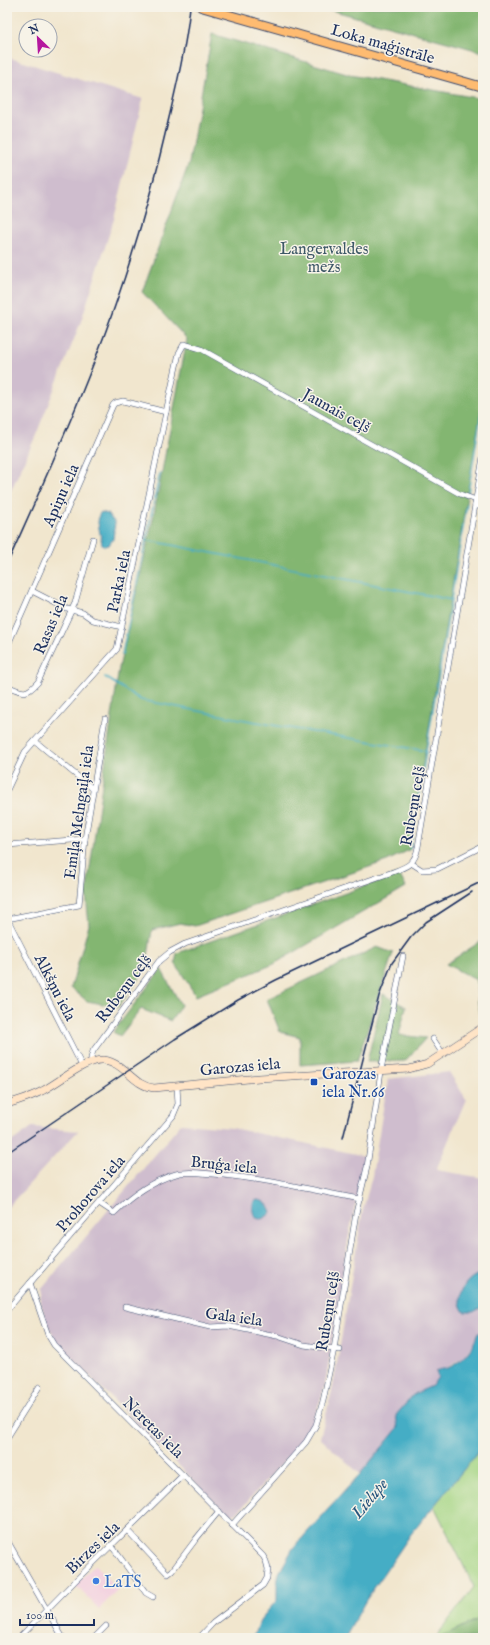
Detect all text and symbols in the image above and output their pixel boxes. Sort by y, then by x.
north arrow [18,18,58,58]
text: N [26,21,42,39]
street label: Loka maģistrāle [328,21,437,69]
park label: Langervaldes mežs [280,240,369,278]
street label: Jaunais ceļš [297,384,374,439]
street label: Apiņu iela [39,461,85,531]
street label: Parka iela [104,548,136,615]
street label: Rasas iela [30,592,73,658]
street label: Emiļa Melngaiļa iela [61,744,99,881]
street label: Rubeņu ceļš [397,765,431,848]
street label: Alkšņu iela [28,950,80,1025]
street label: Rubeņu ceļš [92,951,157,1027]
street label: Garozas iela [199,1055,281,1081]
place label: Garozas iela Nr.66 [322,1065,385,1103]
marker: Garozas iela Nr.66 [309,1077,319,1087]
street label: Prohorova iela [53,1152,130,1237]
street label: Bruģa iela [190,1153,258,1179]
street label: Rubeņu ceļš [313,1270,345,1353]
street label: Gala iela [204,1304,264,1332]
street label: Neretas iela [118,1394,187,1463]
water label: Lielupe [347,1474,393,1524]
street label: Birzes iela [62,1518,125,1579]
place label: LaTS [104,1573,142,1593]
marker: LaTS [91,1576,101,1586]
scale bar [20,1601,94,1627]
text: 100 m [26,1608,54,1623]

